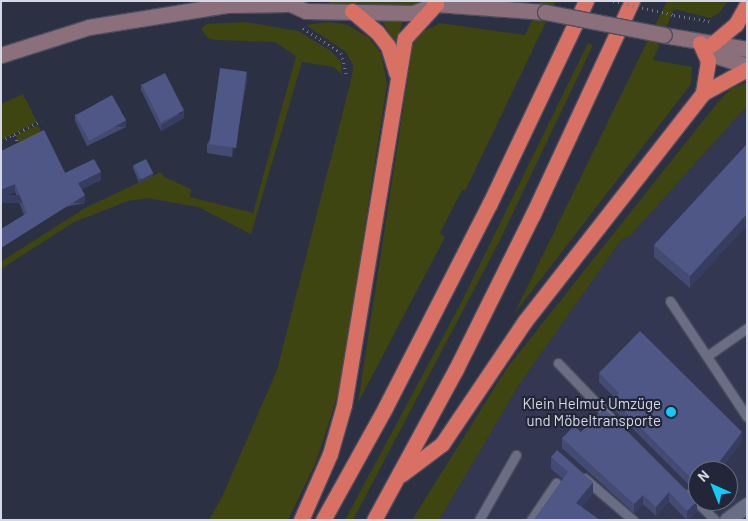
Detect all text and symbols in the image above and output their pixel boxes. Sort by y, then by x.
place label: Klein Helmut Umzüge und Möbeltransporte [522,394,661,429]
marker: Klein Helmut Umzüge und Möbeltransporte [665,406,677,418]
north arrow [688,461,738,511]
text: N [694,466,712,485]

